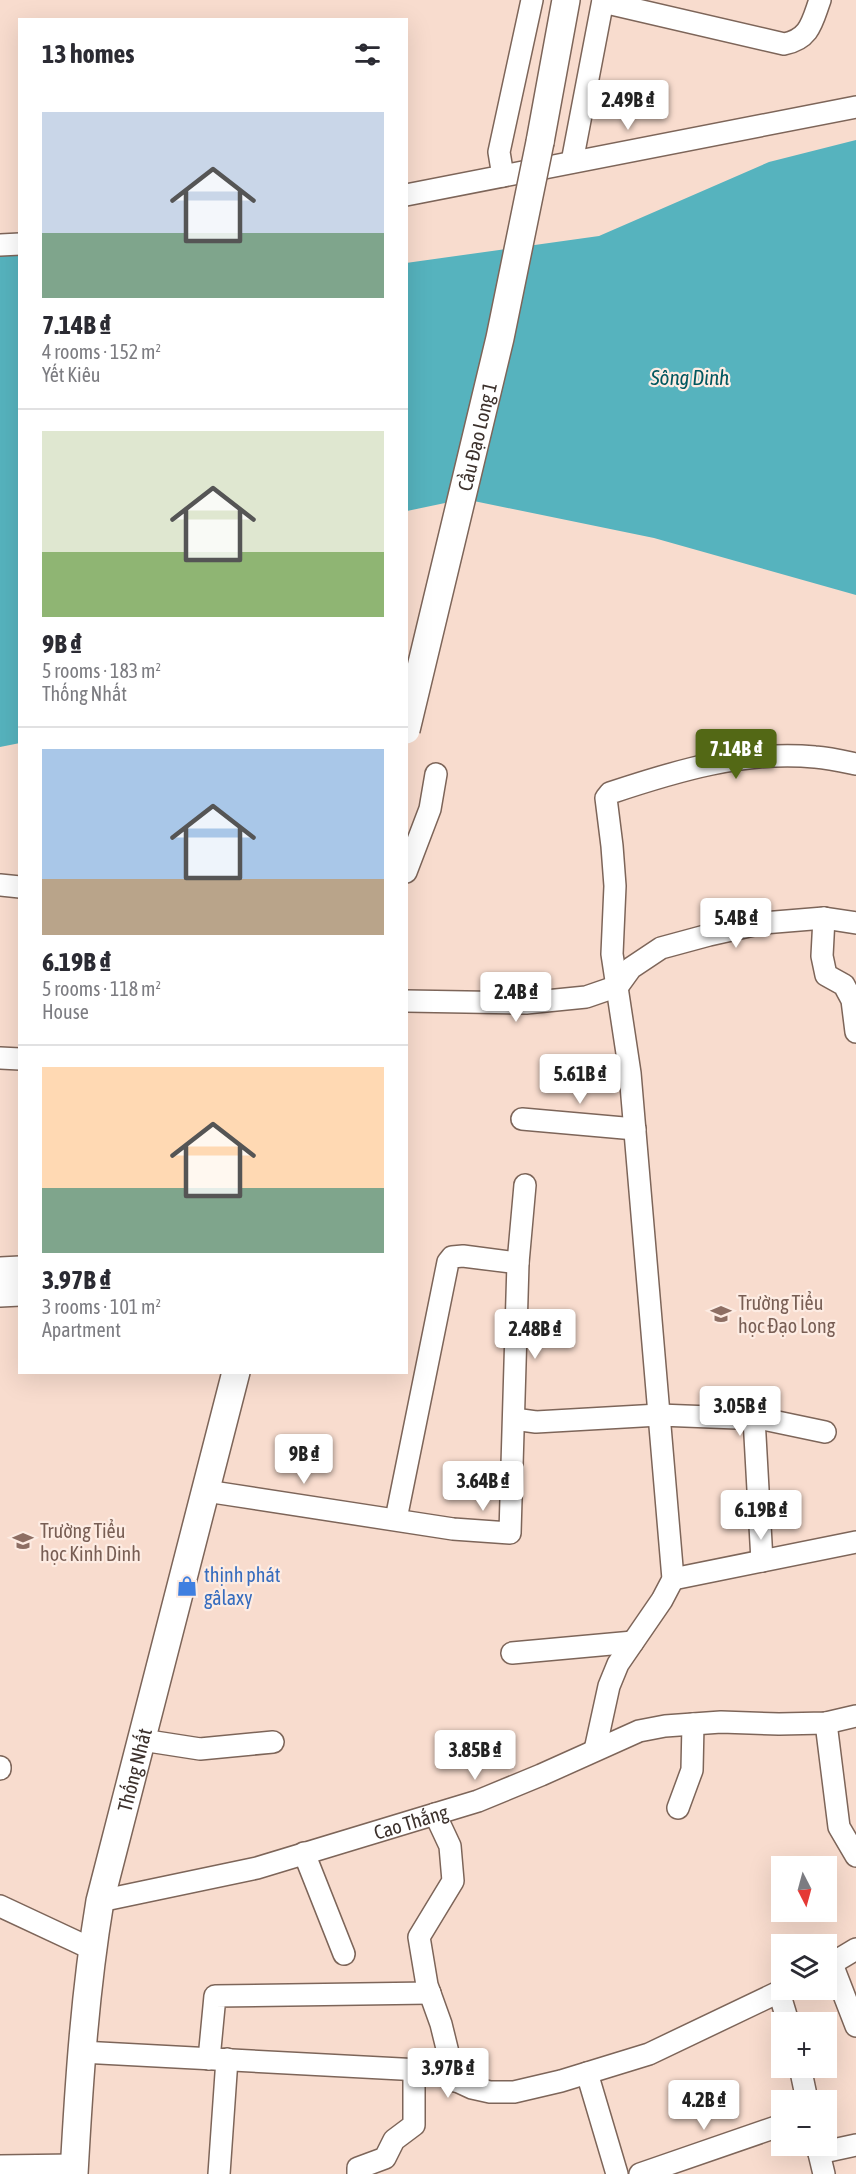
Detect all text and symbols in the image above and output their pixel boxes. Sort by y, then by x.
icon: filters [351,38,384,71]
text: 13 homes [42,39,135,69]
pin: 2.49B ₫ [573,80,683,131]
text: 2.49B ₫ [602,88,654,111]
icon: home [159,151,267,259]
text: 7.14B ₫ [42,310,111,340]
text: 4 rooms · 152 m² [42,340,161,363]
text: Yết Kiêu [42,363,100,386]
water label: Sông Dinh [650,365,729,389]
street label: Cầu Đạo Long 1 [452,380,501,493]
icon: home [159,470,267,578]
text: 9B ₫ [42,629,82,659]
text: 5 rooms · 183 m² [42,659,161,682]
text: Thống Nhất [42,682,127,705]
pin: 7.14B ₫ [681,729,791,780]
text: 7.14B ₫ [710,737,762,760]
icon: home [159,788,267,896]
pin: 5.4B ₫ [687,898,785,949]
text: 5.4B ₫ [714,906,758,929]
text: 6.19B ₫ [42,947,111,977]
pin: 2.4B ₫ [467,972,565,1023]
text: 5 rooms · 118 m² [42,977,161,1000]
text: 2.4B ₫ [494,980,538,1003]
text: House [42,1000,89,1023]
pin: 5.61B ₫ [525,1054,635,1105]
text: 5.61B ₫ [554,1062,606,1085]
icon: home [159,1106,267,1214]
text: 3.97B ₫ [42,1265,111,1295]
place label: Trường Tiểu học Đạo Long [738,1291,836,1337]
text: 3 rooms · 101 m² [42,1295,161,1318]
school or university icon: Trường Tiểu học Đạo Long [709,1302,733,1326]
pin: 2.48B ₫ [480,1309,590,1360]
text: 2.48B ₫ [509,1317,561,1340]
text: Apartment [42,1318,121,1341]
pin: 3.05B ₫ [685,1386,795,1437]
text: 3.05B ₫ [714,1394,766,1417]
pin: 9B ₫ [268,1434,340,1485]
text: 9B ₫ [289,1442,319,1465]
pin: 3.64B ₫ [428,1461,538,1512]
text: 3.64B ₫ [457,1469,509,1492]
pin: 6.19B ₫ [706,1490,816,1541]
text: 6.19B ₫ [735,1498,787,1521]
place label: Trường Tiểu học Kinh Dinh [40,1519,141,1565]
school or university icon: Trường Tiểu học Kinh Dinh [11,1529,35,1553]
place label: thịnh phát gâlaxy [204,1563,281,1609]
shop icon: thịnh phát gâlaxy [175,1574,199,1598]
street label: Thống Nhất [112,1725,156,1814]
pin: 3.85B ₫ [420,1730,530,1781]
text: 3.85B ₫ [449,1738,501,1761]
street label: Cao Thắng [371,1799,451,1843]
north arrow [771,1856,837,1922]
map controls [771,1856,837,2156]
button: layers [771,1934,837,2000]
button: + [771,2012,837,2078]
pin: 3.97B ₫ [393,2048,503,2099]
text: 3.97B ₫ [422,2056,474,2079]
pin: 4.2B ₫ [655,2080,753,2131]
text: 4.2B ₫ [682,2088,726,2111]
button: − [771,2090,837,2156]

